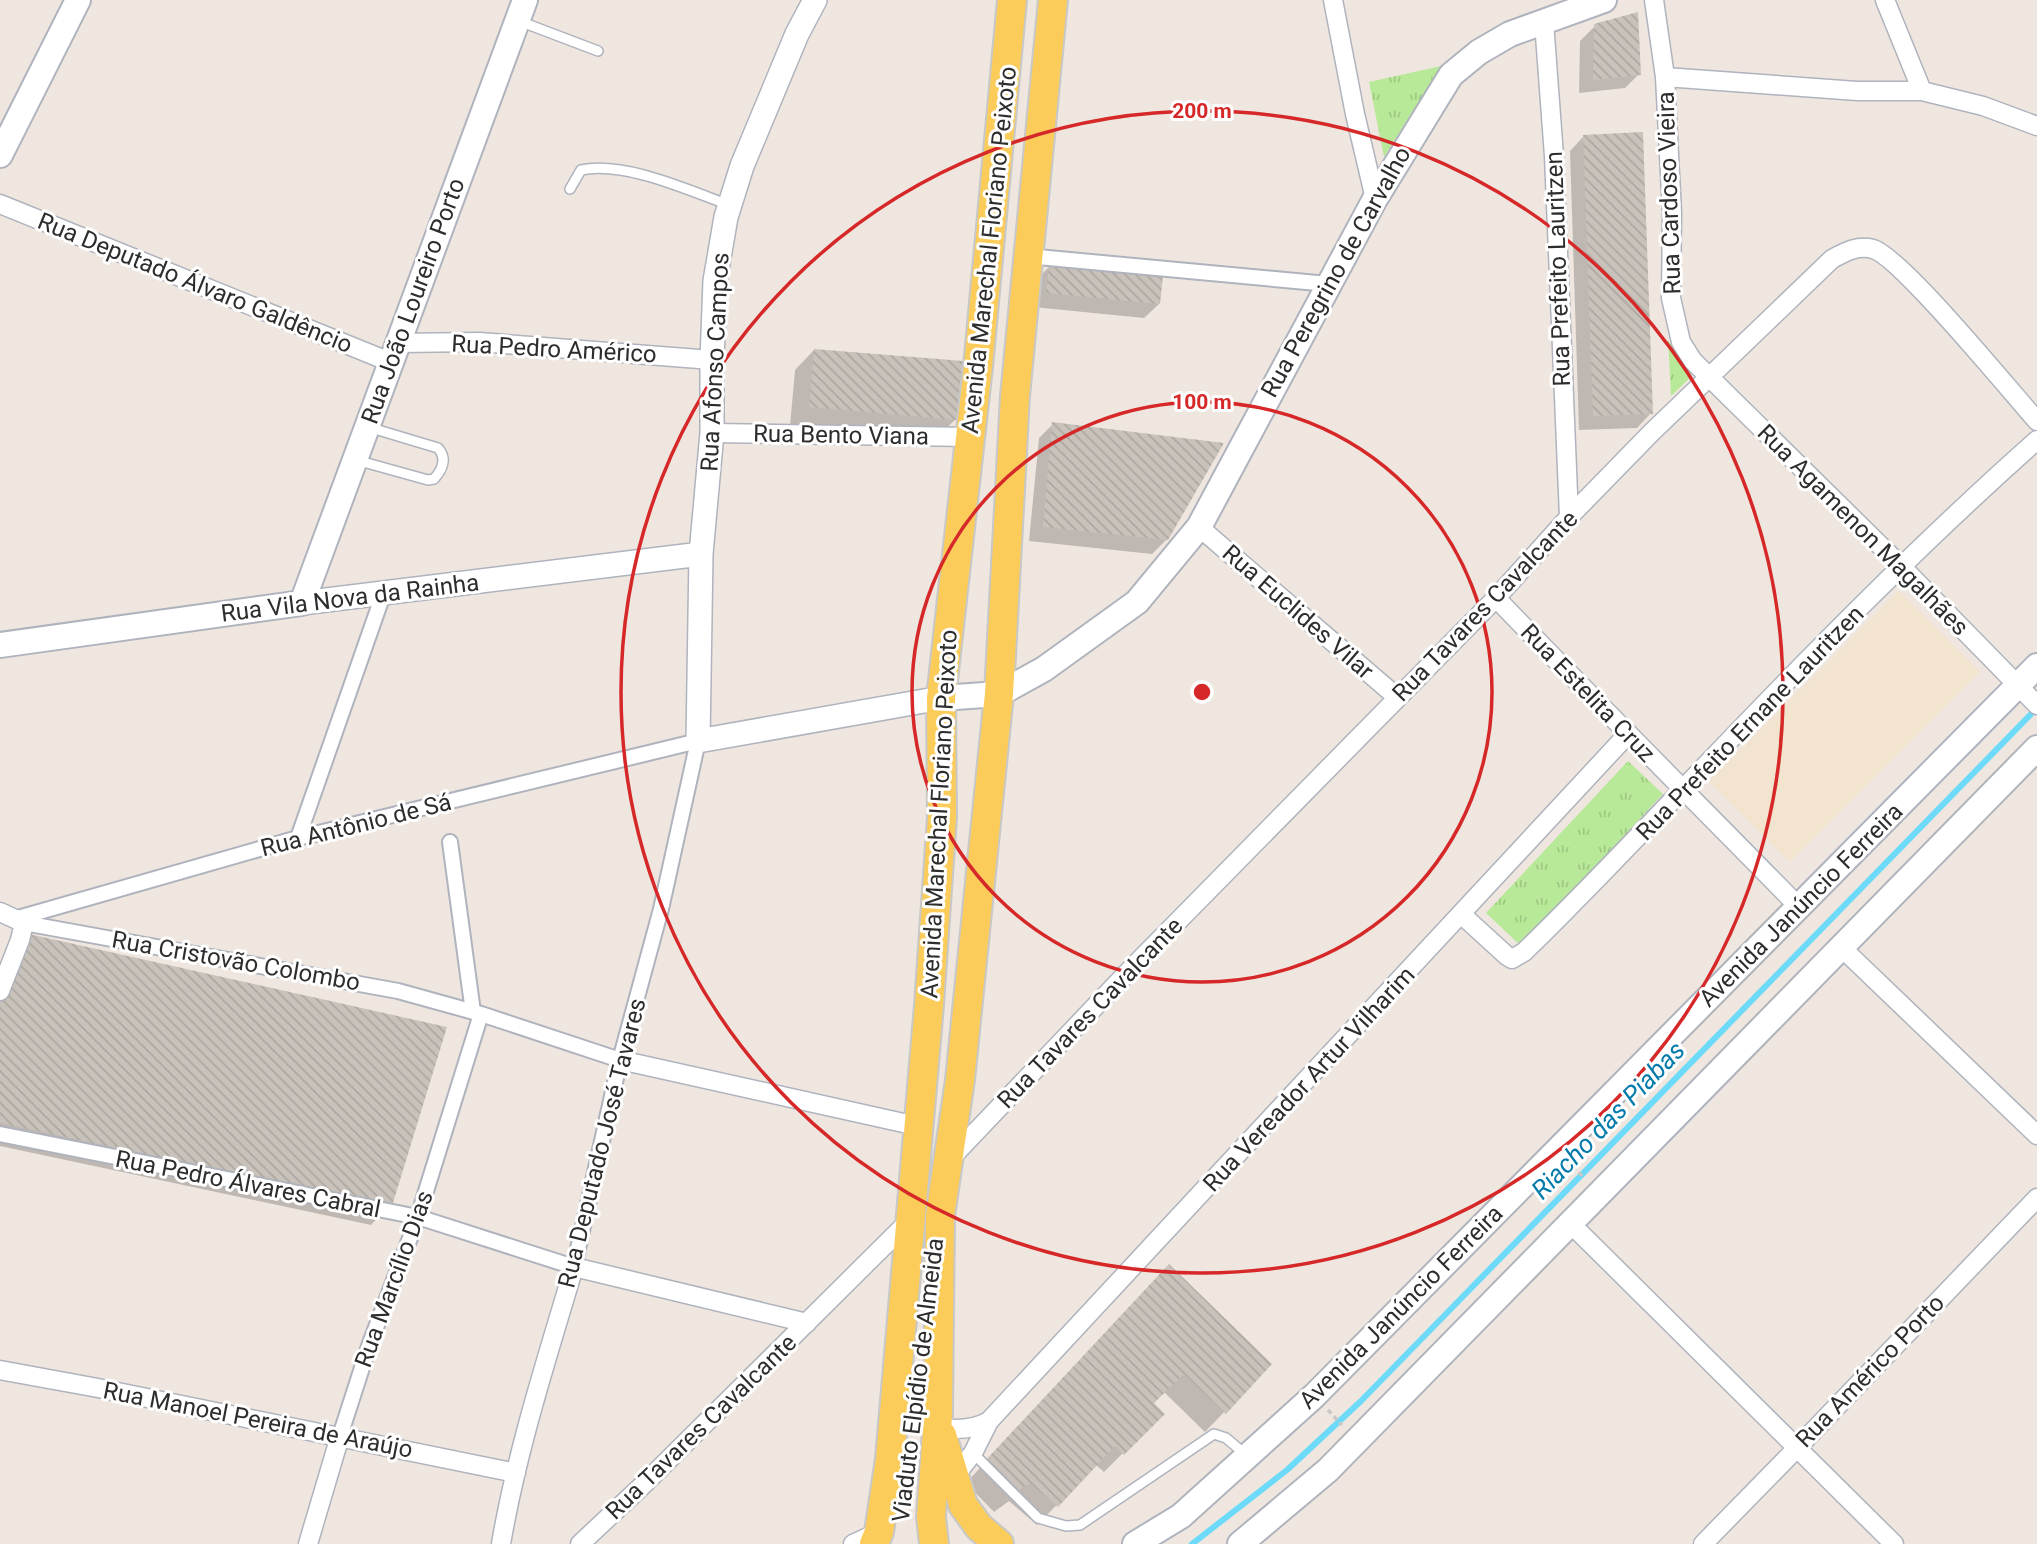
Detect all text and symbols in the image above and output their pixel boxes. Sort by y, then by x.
street label: Avenida Marechal Floriano Peixoto [956,65,1022,435]
street label: Rua Cardoso Vieira [1651,91,1687,295]
text: 200 m [1172,99,1232,123]
street label: Rua Peregrino de Carvalho [1255,142,1417,402]
street label: Rua Prefeito Lauritzen [1540,151,1576,387]
street label: Rua João Loureiro Porto [356,174,470,428]
street label: Rua Deputado Álvaro Galdêncio [34,207,356,359]
street label: Rua Afonso Campos [695,252,735,472]
street label: Rua Pedro Américo [451,330,657,368]
text: 100 m [1172,390,1232,414]
street label: Rua Bento Viana [753,419,929,451]
street label: Rua Agamenon Magalhães [1752,419,1974,641]
street label: Rua Tavares Cavalcante [1387,505,1583,707]
street label: Rua Euclides Vilar [1217,539,1379,685]
street label: Rua Vila Nova da Rainha [219,568,481,628]
street label: Rua Prefeito Ernane Lauritzen [1630,600,1870,846]
street label: Rua Estelita Cruz [1515,618,1661,768]
street label: Avenida Marechal Floriano Peixoto [915,629,963,999]
centre of rings [1190,680,1214,704]
street label: Rua Antônio de Sá [258,788,454,862]
street label: Avenida Janúncio Ferreira [1694,798,1908,1012]
street label: Rua Tavares Cavalcante [992,912,1188,1114]
street label: Rua Cristovão Colombo [110,925,362,997]
street label: Rua Vereador Artur Vilharim [1197,961,1421,1197]
street label: Rua Deputado José Tavares [552,995,652,1291]
water label: Riacho das Piabas [1525,1035,1691,1205]
street label: Rua Pedro Álvares Cabral [113,1145,383,1223]
street label: Rua Marcílio Dias [349,1187,439,1371]
street label: Avenida Janúncio Ferreira [1294,1200,1508,1414]
street label: Viaduto Elpídio de Almeida [887,1236,949,1524]
street label: Rua Américo Porto [1790,1289,1950,1453]
street label: Rua Tavares Cavalcante [600,1329,802,1525]
street label: Rua Manoel Pereira de Araújo [101,1376,415,1464]

